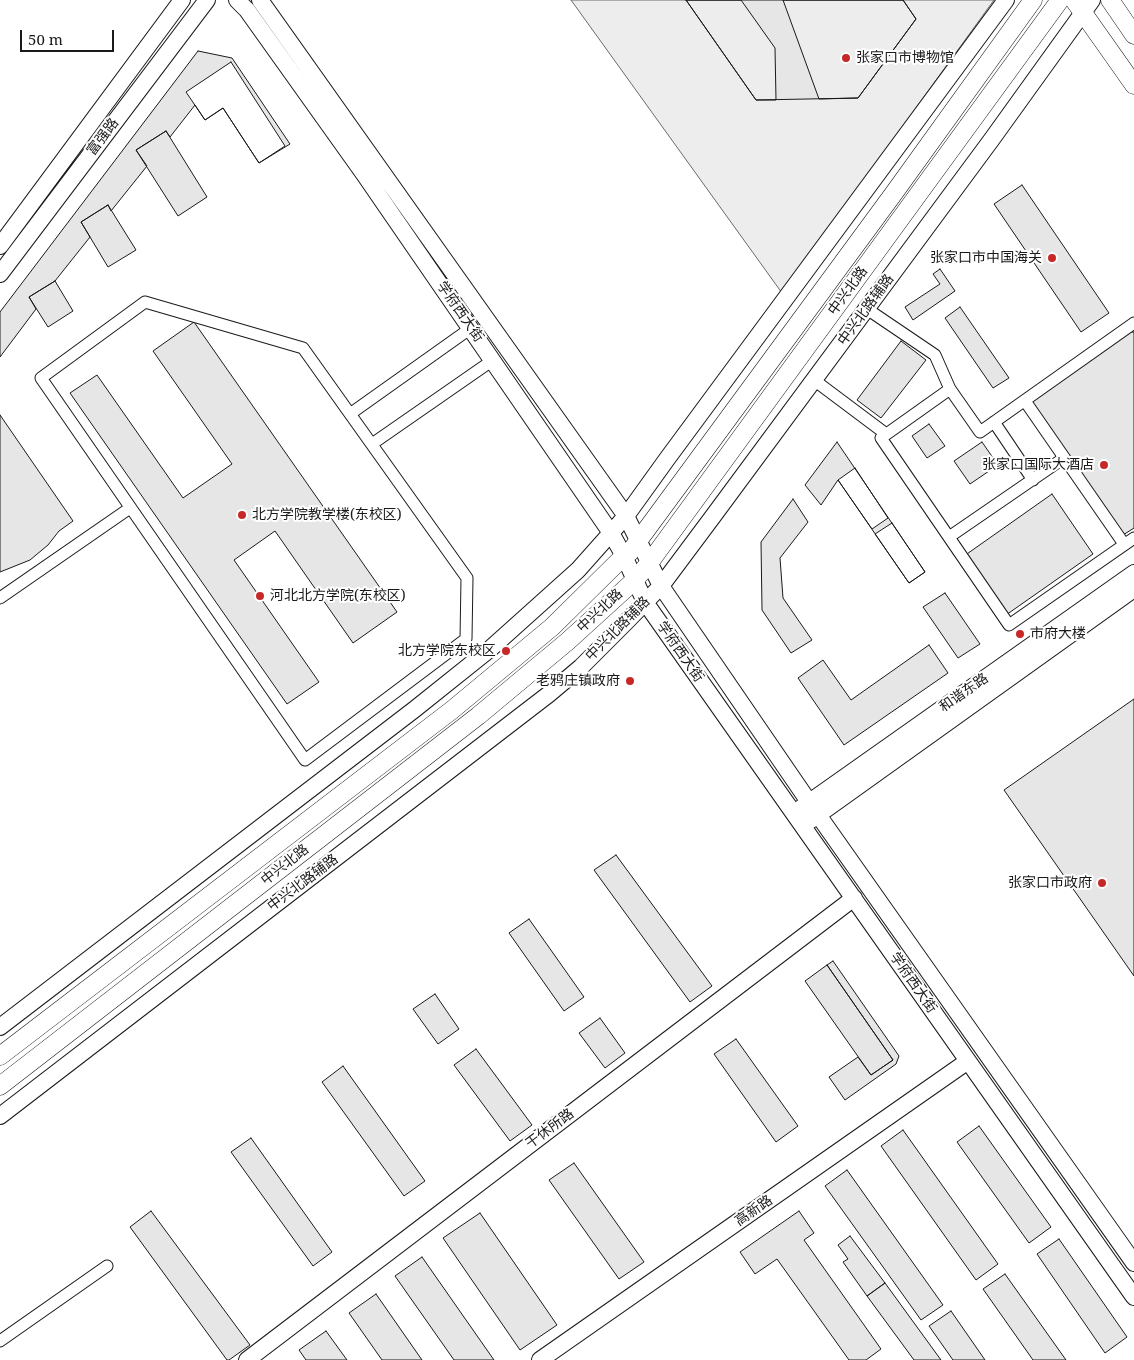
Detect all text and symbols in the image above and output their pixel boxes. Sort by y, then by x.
scale bar [22,20,116,52]
text: 50 m [28,29,63,49]
place label: 张家口市博物馆 [856,50,954,66]
marker: 张家口市博物馆 [840,52,852,64]
street label: 富强路 [84,115,122,159]
place label: 张家口市中国海关 [930,250,1042,266]
marker: 张家口市中国海关 [1046,252,1058,264]
street label: 中兴北路 [825,263,871,319]
street label: 中兴北路辅路 [835,271,897,349]
street label: 学府西大街 [433,279,487,345]
place label: 张家口国际大酒店 [982,457,1094,473]
marker: 张家口国际大酒店 [1098,459,1110,471]
place label: 北方学院教学楼(东校区) [252,507,402,523]
marker: 北方学院教学楼(东校区) [236,509,248,521]
street label: 中兴北路 [574,586,626,636]
place label: 河北北方学院(东校区) [270,588,406,604]
marker: 河北北方学院(东校区) [254,590,266,602]
street label: 中兴北路辅路 [582,593,654,665]
street label: 学府西大街 [653,619,707,685]
place label: 市府大楼 [1030,626,1086,642]
marker: 市府大楼 [1014,628,1026,640]
place label: 北方学院东校区 [398,643,496,659]
marker: 北方学院东校区 [500,645,512,657]
street label: 和谐东路 [936,670,992,716]
place label: 老鸦庄镇政府 [536,673,620,689]
marker: 老鸦庄镇政府 [624,675,636,687]
street label: 中兴北路 [258,841,312,889]
street label: 中兴北路辅路 [264,851,342,915]
place label: 张家口市政府 [1008,875,1092,891]
marker: 张家口市政府 [1096,877,1108,889]
street label: 学府西大街 [886,950,940,1016]
street label: 干休所路 [523,1105,577,1153]
street label: 高新路 [732,1192,776,1230]

